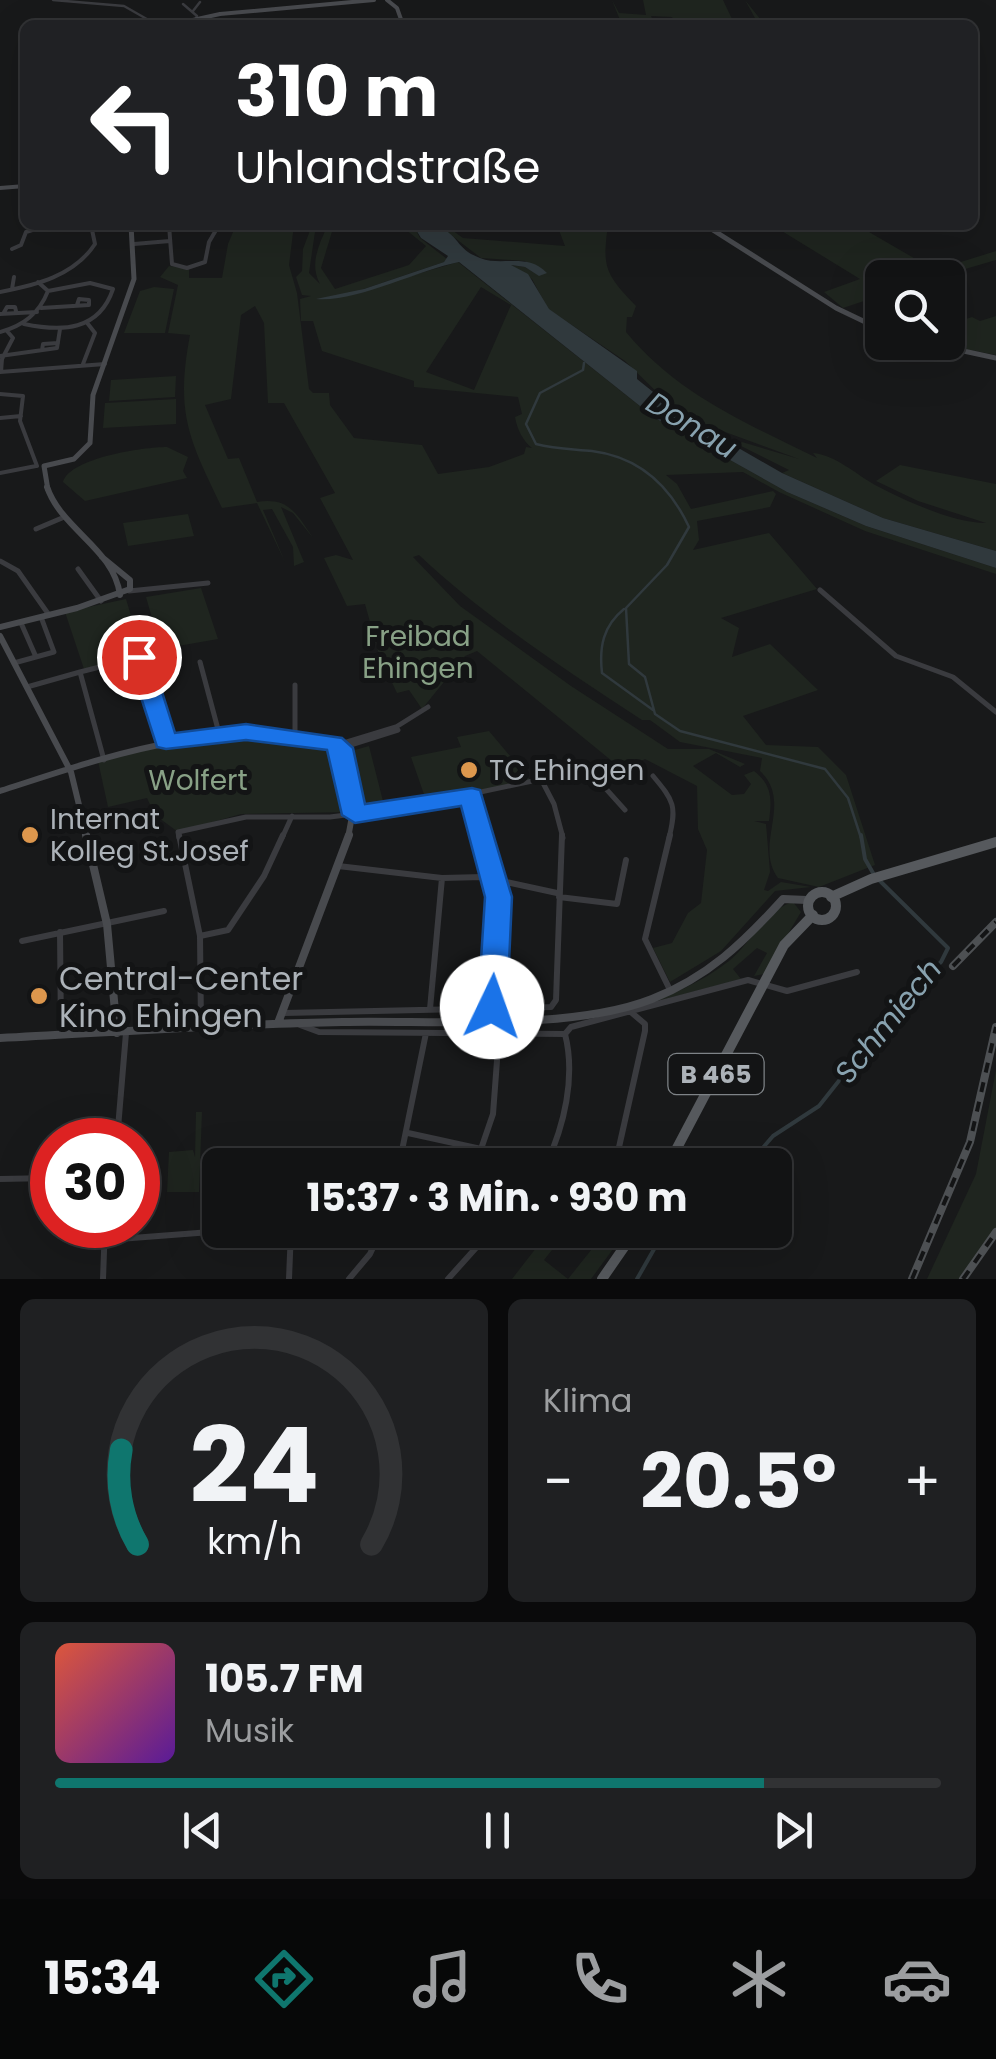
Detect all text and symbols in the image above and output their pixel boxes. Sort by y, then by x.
text: 310 m [235,42,438,141]
icon: left [70,60,200,190]
text: Uhlandstraße [235,136,541,199]
map controls [865,260,965,360]
button: search [865,260,965,360]
water label: Donau [638,381,746,469]
pin [97,615,182,700]
park label: Freibad Ehingen [362,617,474,688]
icon: arrive [112,630,167,685]
place label: TC Ehingen [489,751,645,790]
marker: TC Ehingen [458,759,480,781]
park label: Wolfert [148,761,248,800]
place label: Internat Kolleg St.Josef [50,800,249,871]
marker: Internat Kolleg St.Josef [19,824,41,846]
water label: Schmiech [824,950,952,1092]
position arrow [440,955,544,1059]
place label: Central-Center Kino Ehingen [59,956,303,1038]
marker: Central-Center Kino Ehingen [28,985,50,1007]
road number: B 465 [668,1054,764,1094]
speed limit sign: 30 [30,1118,160,1248]
text: 15:37 · 3 Min. · 930 m [307,1171,687,1224]
text: Klima [543,1378,633,1423]
text: 24 [189,1393,319,1538]
text: 20.5° [640,1429,837,1534]
text: − [543,1443,573,1520]
text: + [903,1443,941,1520]
text: km/h [206,1516,302,1567]
text: 105.7 FM [205,1652,364,1705]
text: Musik [205,1708,294,1753]
icon: previous [175,1803,230,1858]
icon: pause [470,1803,525,1858]
icon: next [766,1803,821,1858]
icon: directions [249,1944,319,2014]
icon: music [407,1944,477,2014]
icon: phone [565,1944,635,2014]
icon: climate [724,1944,794,2014]
icon: car [882,1944,952,2014]
text: 15:34 [44,1947,161,2010]

